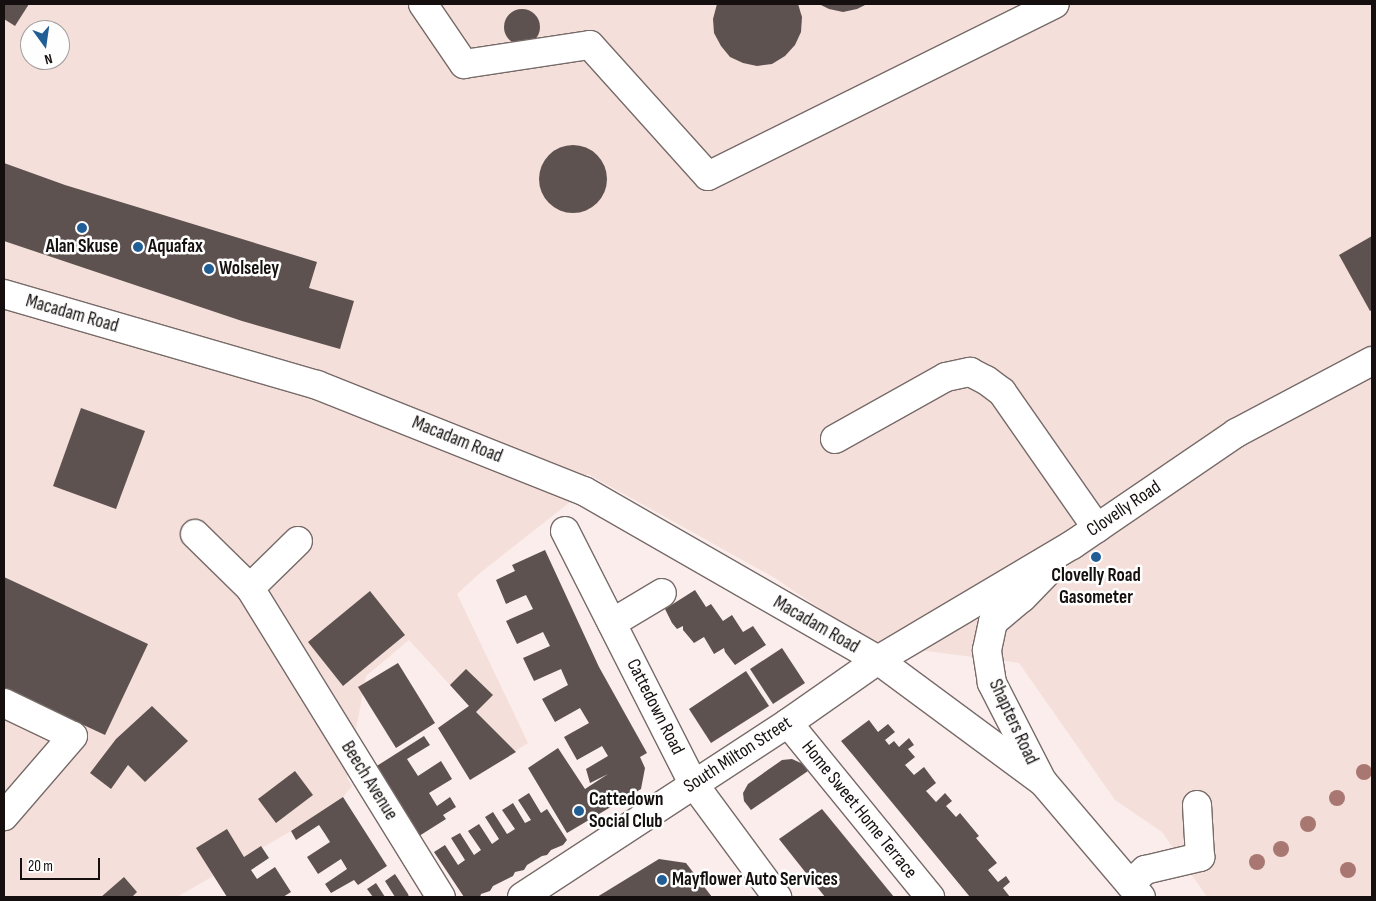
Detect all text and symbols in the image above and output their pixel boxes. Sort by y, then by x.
north arrow [20,20,70,70]
text: N [43,50,54,68]
marker: Alan Skuse [76,222,88,234]
place label: Alan Skuse [46,236,118,258]
place label: Aquafax [148,236,203,258]
marker: Aquafax [132,241,144,253]
place label: Wolseley [219,258,279,280]
marker: Wolseley [203,263,215,275]
street label: Macadam Road [23,290,121,338]
street label: Macadam Road [409,412,505,468]
street label: Clovelly Road [1083,476,1165,542]
marker: Clovelly Road Gasometer [1090,551,1102,563]
place label: Clovelly Road Gasometer [1051,565,1141,609]
street label: Macadam Road [769,591,863,659]
street label: Cattedown Road [621,655,689,759]
street label: Shapters Road [983,676,1043,768]
street label: South Milton Street [680,712,796,798]
street label: Home Sweet Home Terrace [796,736,922,884]
street label: Beech Avenue [336,737,402,825]
place label: Cattedown Social Club [589,789,663,833]
marker: Cattedown Social Club [573,805,585,817]
scale bar [22,848,102,880]
text: 20 m [28,857,53,876]
place label: Mayflower Auto Services [672,869,838,891]
marker: Mayflower Auto Services [656,874,668,886]

